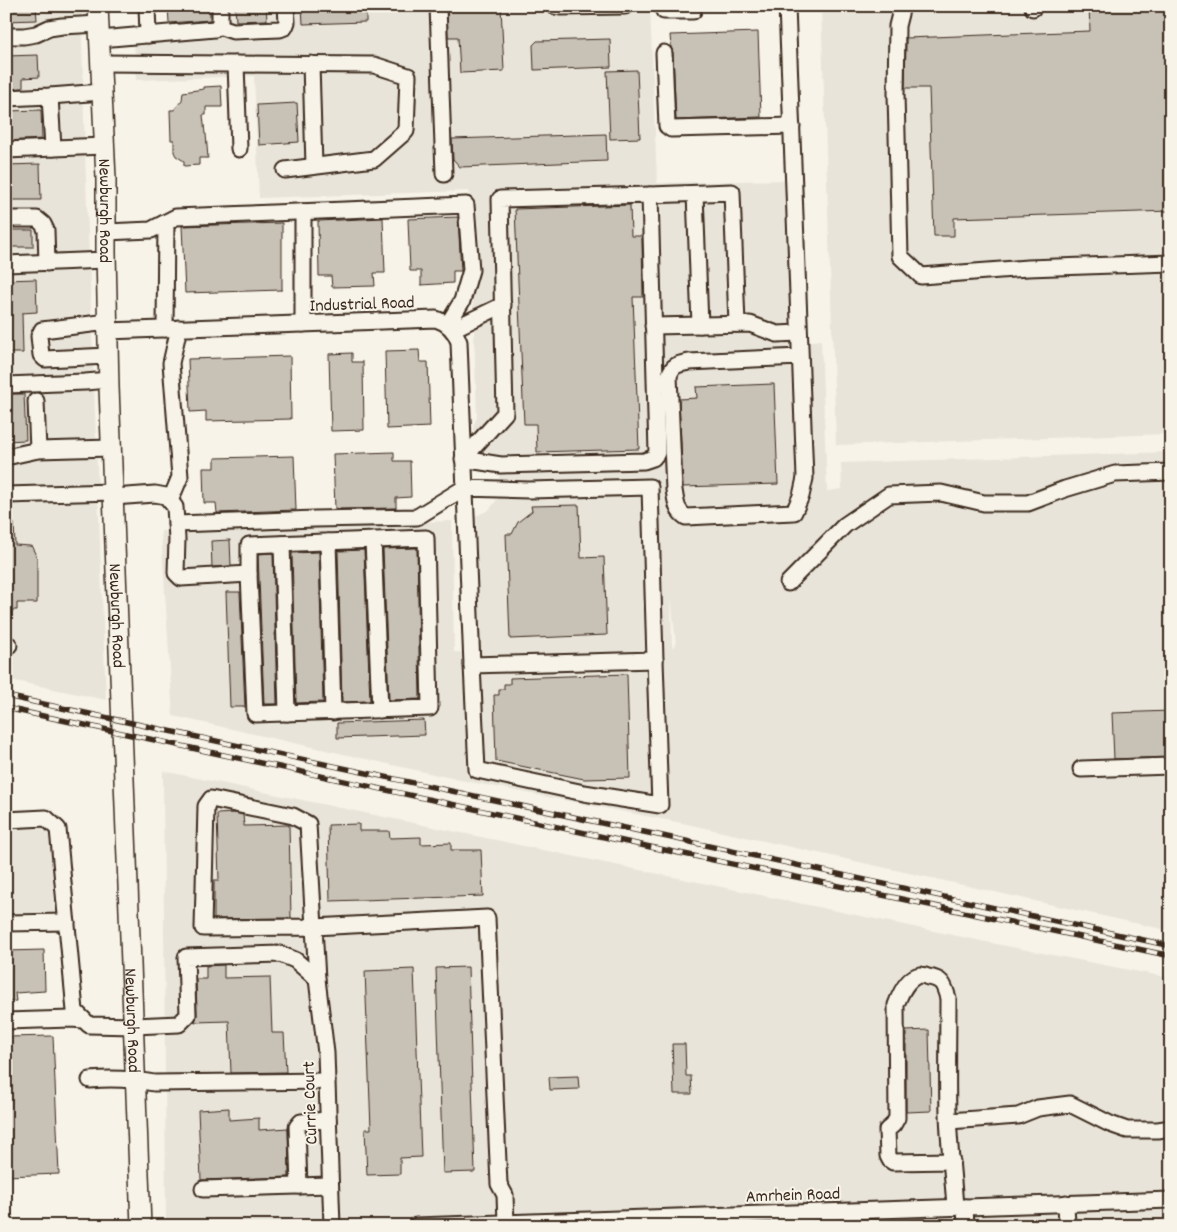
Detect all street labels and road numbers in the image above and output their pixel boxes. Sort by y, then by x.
street label: Newburgh Road [90,158,116,263]
street label: Industrial Road [309,291,415,320]
street label: Newburgh Road [101,563,130,668]
street label: Newburgh Road [116,968,145,1073]
street label: Currie Court [298,1060,325,1145]
street label: Amrhein Road [745,1182,841,1211]

